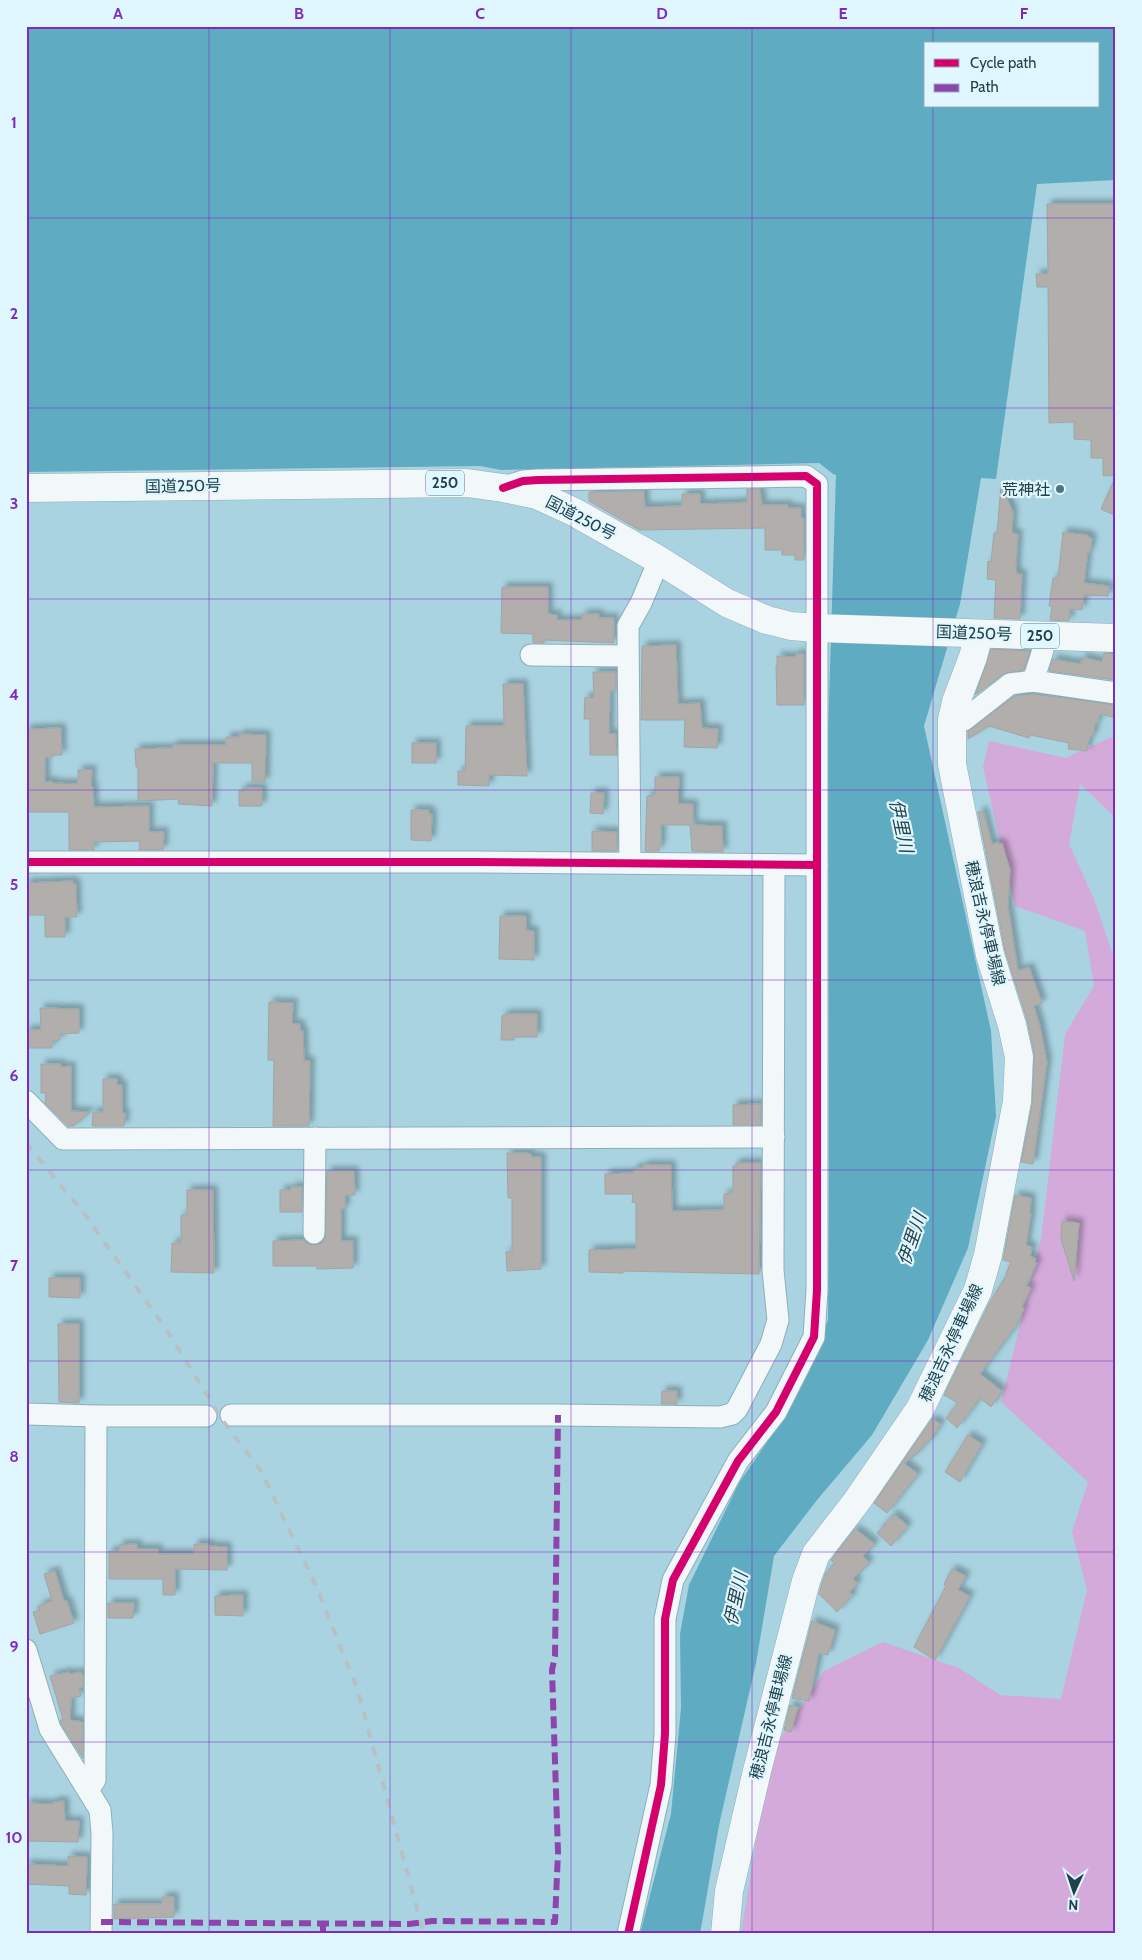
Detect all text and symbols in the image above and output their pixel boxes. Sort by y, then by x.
text: A [113,4,123,23]
text: B [294,4,304,23]
text: C [475,4,485,23]
text: D [656,4,668,23]
text: E [838,4,848,23]
text: F [1020,4,1029,23]
legend [924,42,1100,108]
text: Cycle path [970,54,1036,72]
text: Path [970,78,999,96]
text: 1 [11,113,17,132]
text: 2 [10,304,18,323]
road number: 250 [426,470,464,496]
street label: 国道250号 [145,476,221,496]
place label: 荒神社 [1002,480,1050,499]
marker: 荒神社 [1054,483,1066,495]
street label: 国道250号 [543,492,619,544]
text: 3 [10,494,18,513]
street label: 国道250号 [936,622,1012,644]
road number: 250 [1021,624,1059,648]
text: 4 [9,685,19,704]
water label: 伊里川 [885,797,918,857]
street label: 穂浪吉永停車場線 [961,858,1009,988]
text: 5 [10,875,18,894]
text: 6 [10,1066,19,1085]
water label: 伊里川 [893,1208,932,1268]
text: 7 [10,1256,19,1275]
street label: 穂浪吉永停車場線 [915,1281,987,1405]
text: 8 [9,1447,19,1466]
water label: 伊里川 [720,1568,753,1628]
text: 9 [10,1637,19,1656]
street label: 穂浪吉永停車場線 [746,1653,796,1781]
text: 10 [5,1828,23,1847]
north arrow [1050,1868,1100,1918]
text: N [1068,1896,1079,1914]

